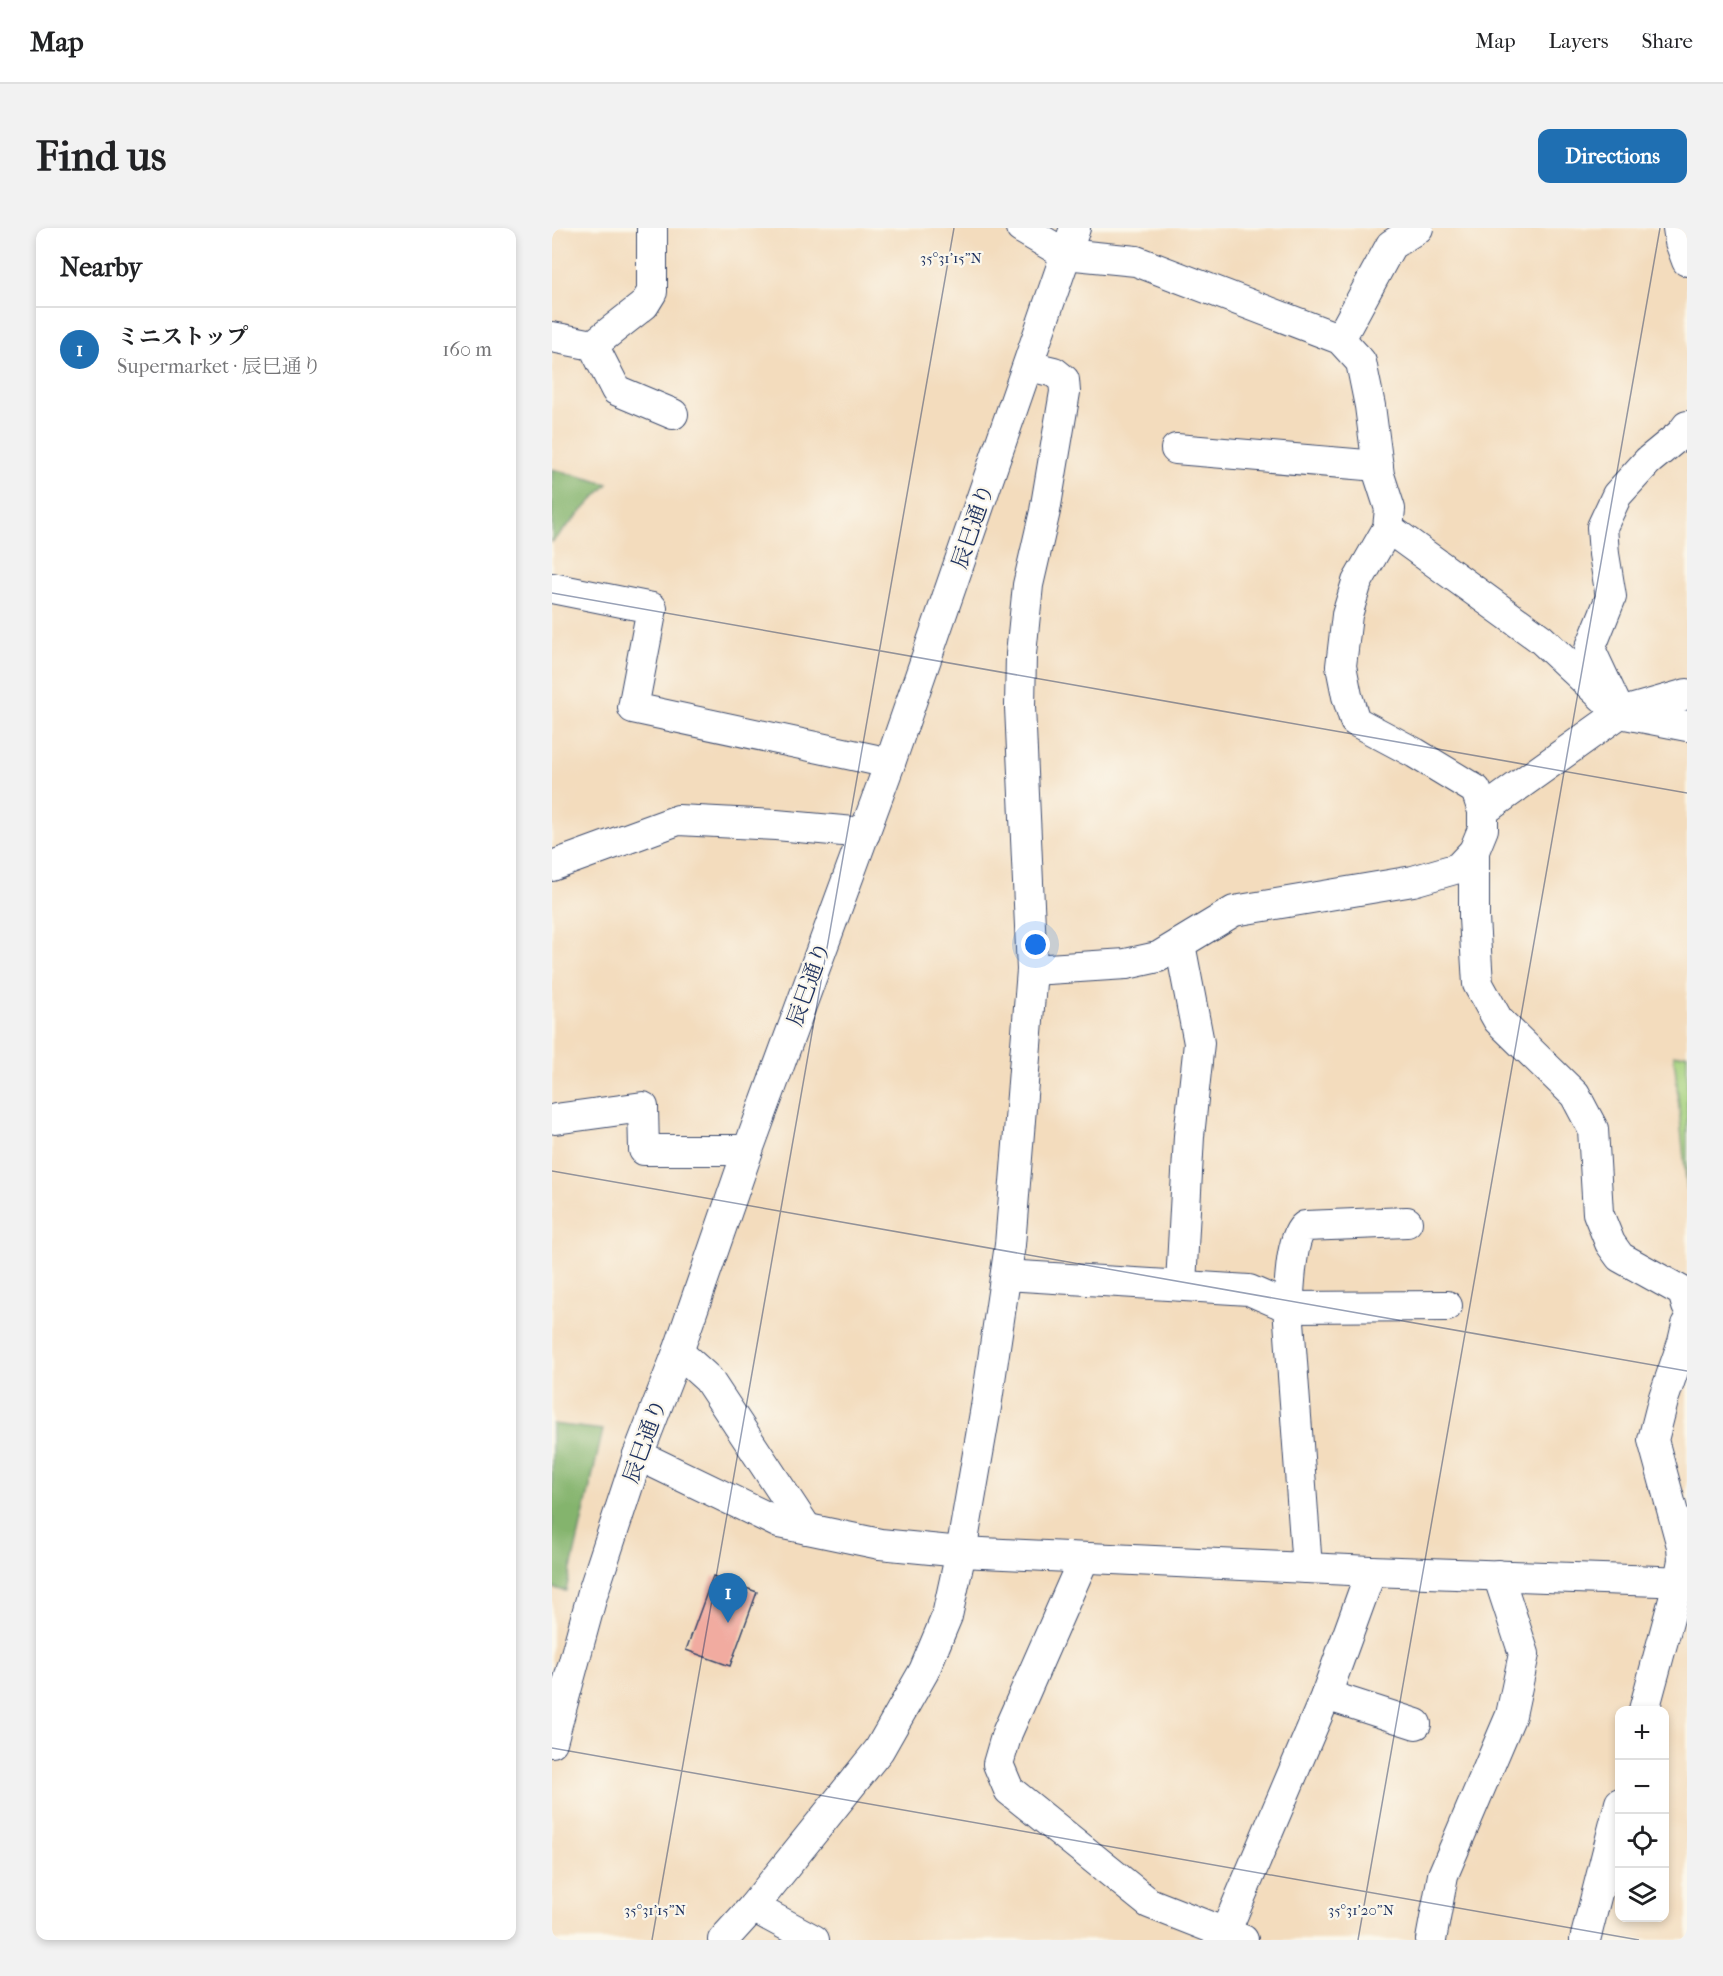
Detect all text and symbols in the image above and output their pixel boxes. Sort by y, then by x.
text: Map [30,25,84,58]
text: Map [1475,29,1516,53]
text: Layers [1549,29,1608,53]
text: Share [1641,29,1693,53]
button: Directions [1538,129,1687,183]
text: Find us [36,132,166,181]
text: 35°31'15"N [920,249,983,267]
text: Nearby [60,252,142,283]
text: ミニストップ [117,324,248,350]
text: 1 [76,338,83,361]
text: 160 m [442,338,492,361]
text: Supermarket · 辰巳通り [117,355,322,378]
street label: 辰巳通り [946,480,1000,572]
your location [1021,930,1050,959]
street label: 辰巳通り [782,938,836,1030]
street label: 辰巳通り [618,1395,672,1487]
pin: 1 [708,1574,747,1623]
map controls [1615,1706,1669,1922]
button: + [1615,1706,1669,1760]
button: − [1615,1760,1669,1814]
button: locate [1615,1814,1669,1868]
button: layers [1615,1868,1669,1922]
text: 35°31'15"N [624,1901,687,1919]
text: 35°31'20"N [1328,1901,1395,1919]

